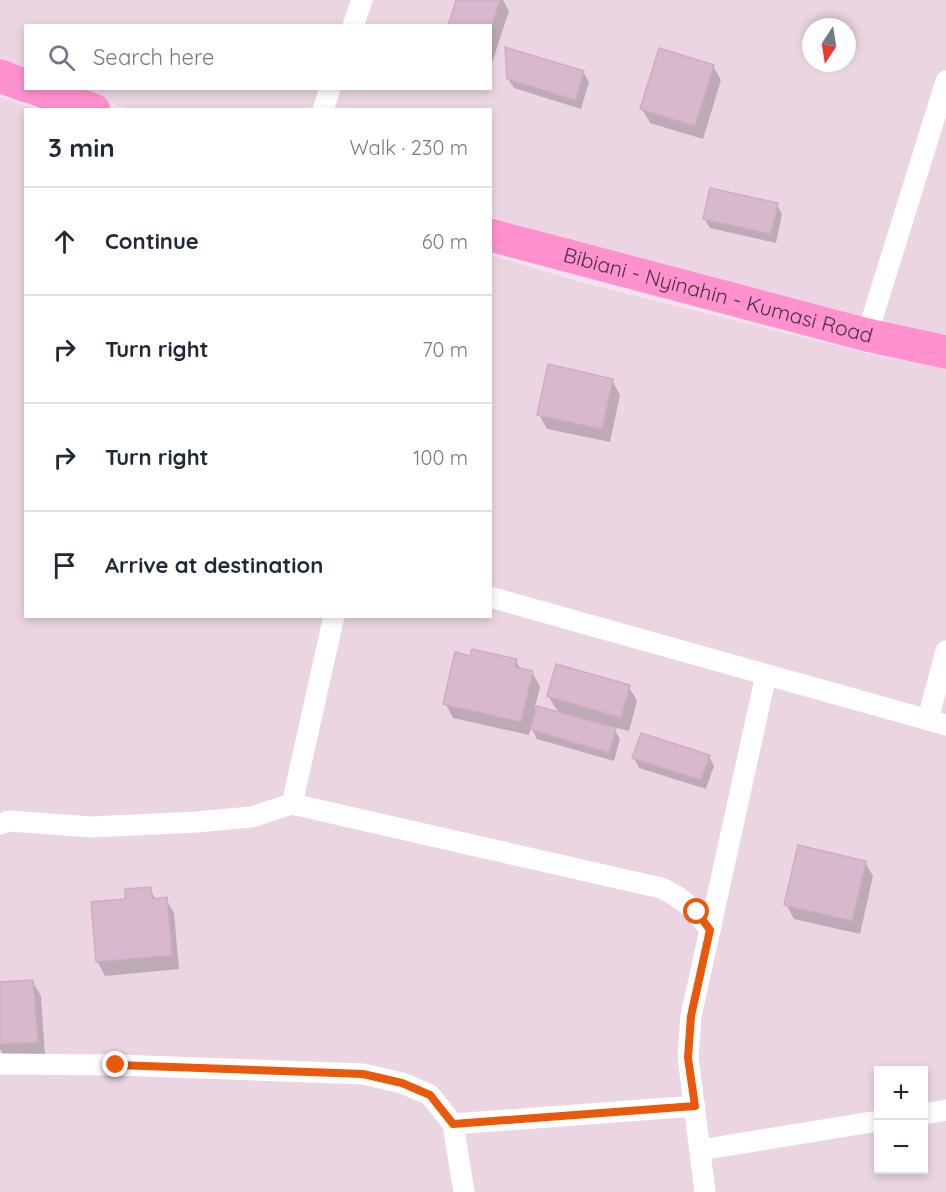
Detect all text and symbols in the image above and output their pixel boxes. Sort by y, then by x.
north arrow [802,18,856,72]
search box [24,24,492,90]
icon: search [45,41,78,74]
text: Search here [93,43,214,71]
text: 3 min [48,131,115,164]
text: Walk · 230 m [349,135,468,160]
icon: ahead [48,225,81,258]
text: Continue [105,227,199,255]
text: 60 m [422,229,468,254]
street label: Bibiani - Nyinahin - Kumasi Road [561,241,876,348]
icon: right [48,333,81,366]
text: Turn right [105,335,209,363]
text: 70 m [422,337,468,362]
icon: right [48,441,81,474]
text: Turn right [105,443,209,471]
text: 100 m [413,445,468,470]
icon: arrive [48,549,81,582]
text: Arrive at destination [105,551,323,579]
route start [683,898,709,924]
route end [102,1051,128,1077]
map controls [874,1066,928,1174]
button: + [874,1066,928,1120]
button: − [874,1120,928,1174]

